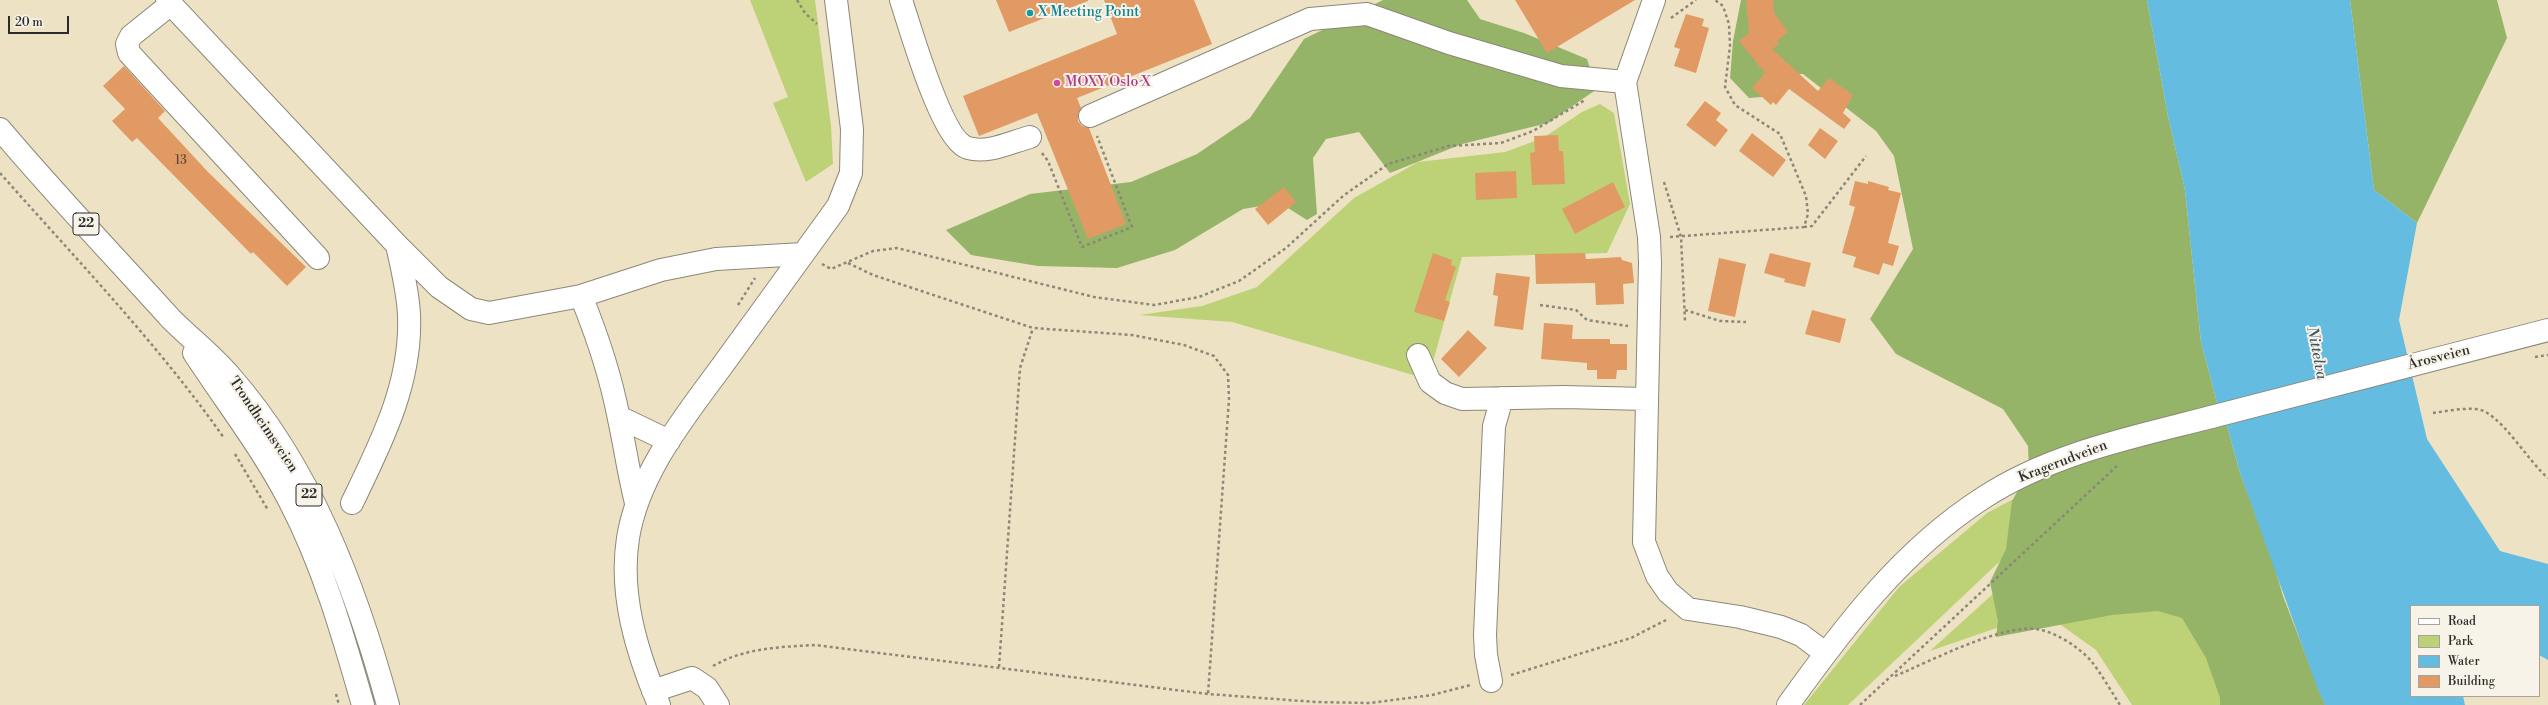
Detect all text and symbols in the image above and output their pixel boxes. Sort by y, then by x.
place label: X Meeting Point [1038,5,1139,21]
scale bar [10,8,71,34]
marker: X Meeting Point [1025,8,1035,18]
text: 20 m [15,15,43,30]
place label: MOXY Oslo X [1065,75,1151,91]
marker: MOXY Oslo X [1052,78,1062,88]
house number: 13 [175,154,187,168]
road number: 22 [73,213,99,235]
water label: Nittelva [2302,325,2330,381]
street label: Årosveien [2406,342,2472,374]
street label: Trondheimsveien [225,374,301,476]
street label: Kragerudveien [2016,437,2110,487]
road number: 22 [296,484,322,506]
legend [2410,605,2540,697]
text: Road [2448,614,2476,629]
text: Park [2448,634,2473,649]
text: Water [2448,654,2480,669]
text: Building [2448,674,2495,689]

